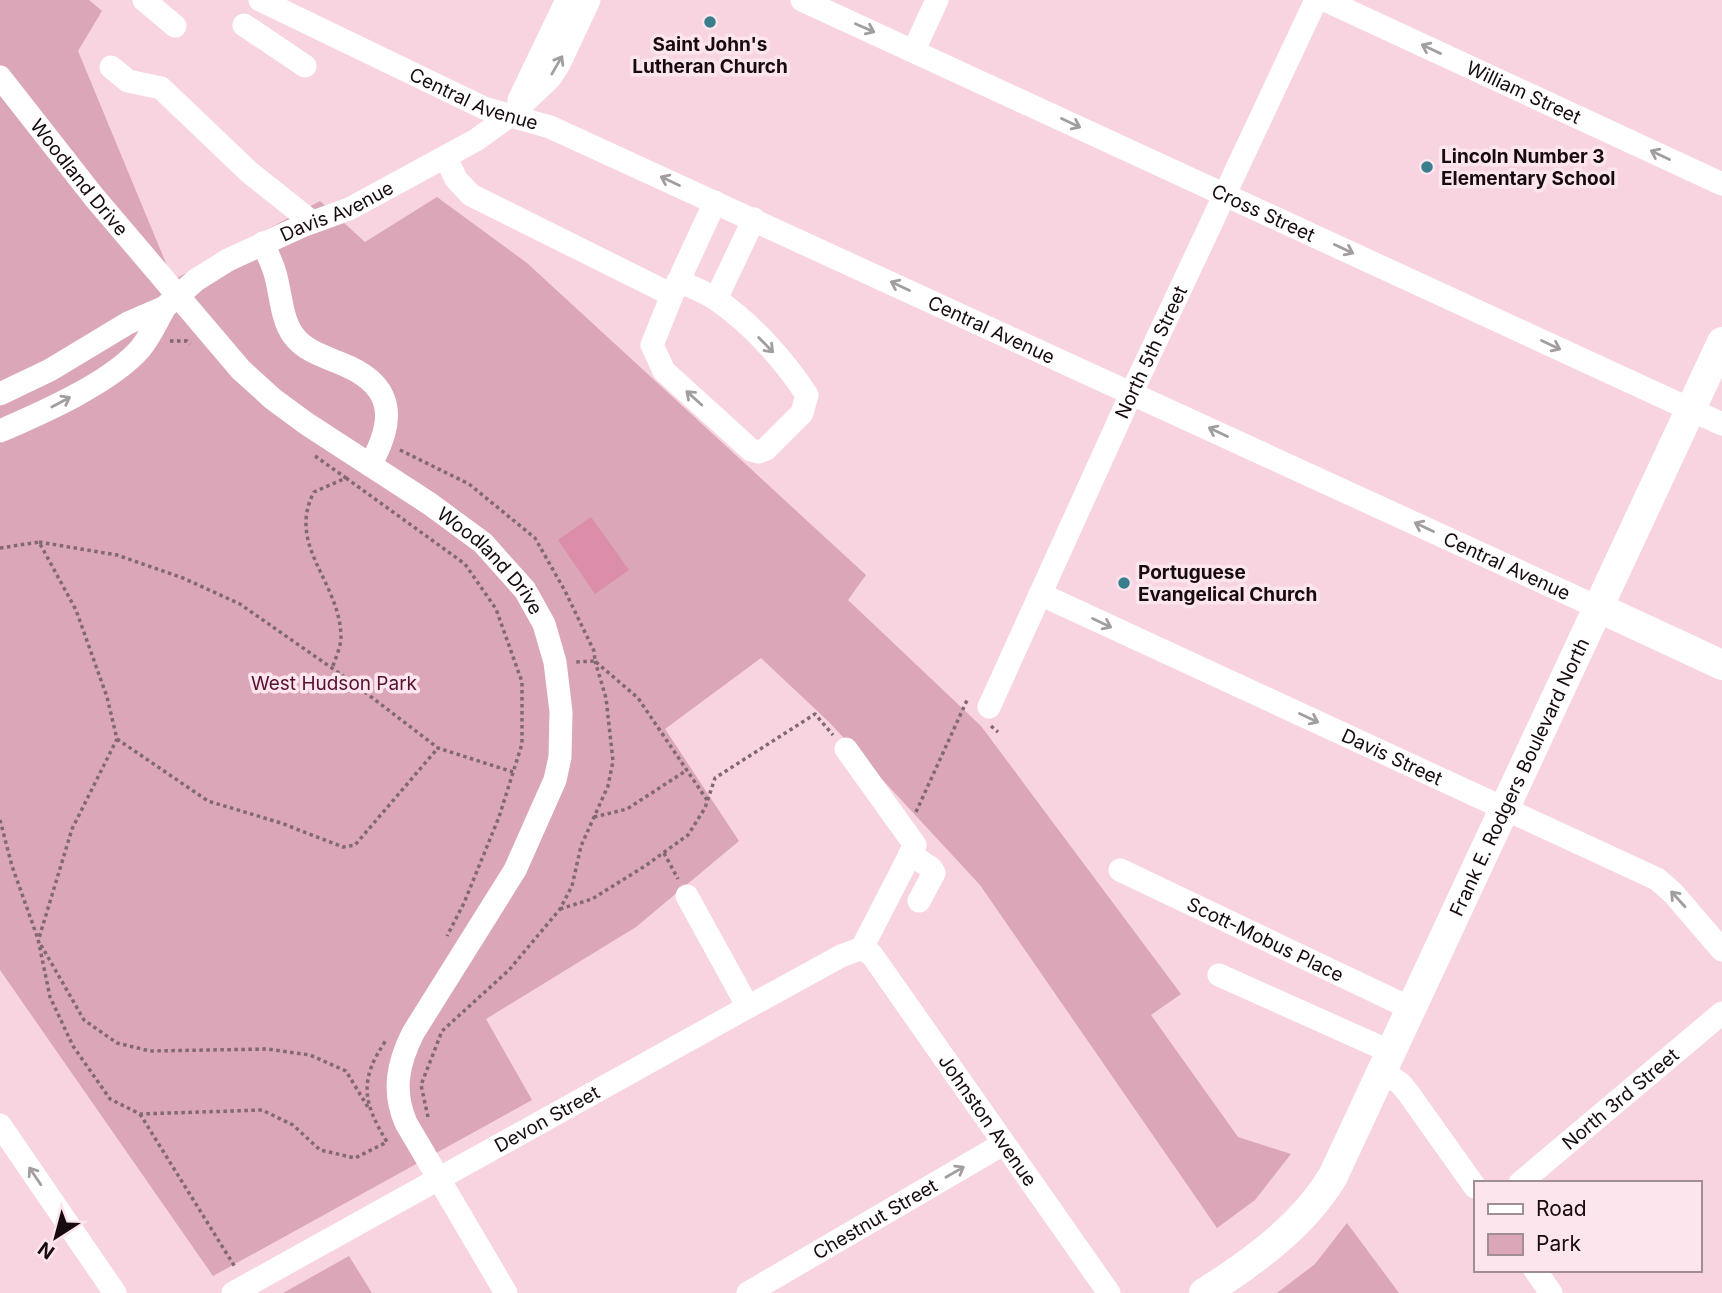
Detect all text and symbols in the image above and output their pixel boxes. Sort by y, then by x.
marker: Saint John's Lutheran Church [702,14,718,30]
one-way arrow [853,22,875,35]
place label: Saint John's Lutheran Church [632,33,788,78]
one-way arrow [1421,42,1443,55]
one-way arrow [550,56,564,76]
street label: William Street [1463,56,1584,129]
street label: Central Avenue [406,63,541,135]
street label: Woodland Drive [25,115,133,241]
one-way arrow [1060,117,1081,130]
place label: Lincoln Number 3 Elementary School [1441,145,1615,190]
one-way arrow [1650,148,1671,161]
marker: Lincoln Number 3 Elementary School [1419,159,1435,175]
one-way arrow [660,174,681,187]
street label: Davis Avenue [277,176,398,246]
street label: Cross Street [1208,179,1318,247]
one-way arrow [1334,244,1355,257]
one-way arrow [889,279,911,292]
street label: North 5th Street [1110,282,1192,422]
street label: Central Avenue [924,291,1058,369]
one-way arrow [758,337,775,354]
one-way arrow [1540,339,1561,352]
one-way arrow [685,390,703,406]
one-way arrow [51,394,71,408]
one-way arrow [1208,424,1229,438]
street label: Woodland Drive [433,502,547,619]
one-way arrow [1414,520,1435,533]
street label: Central Avenue [1440,527,1574,605]
place label: Portuguese Evangelical Church [1138,561,1317,606]
marker: Portuguese Evangelical Church [1116,575,1132,591]
one-way arrow [1091,617,1113,630]
street label: Frank E. Rodgers Boulevard North [1445,635,1594,920]
park label: West Hudson Park [251,672,418,695]
one-way arrow [1298,712,1319,725]
street label: Davis Street [1338,724,1446,790]
one-way arrow [1670,890,1686,908]
street label: Scott-Mobus Place [1183,893,1347,987]
street label: North 3rd Street [1558,1043,1684,1155]
street label: Johnston Avenue [933,1050,1042,1191]
street label: Devon Street [491,1081,604,1157]
one-way arrow [944,1165,964,1179]
one-way arrow [28,1167,42,1186]
street label: Chestnut Street [809,1174,941,1265]
legend [1474,1181,1701,1272]
text: Road [1536,1196,1587,1221]
north arrow [21,1202,91,1272]
text: Park [1536,1231,1581,1256]
text: N [34,1237,59,1264]

